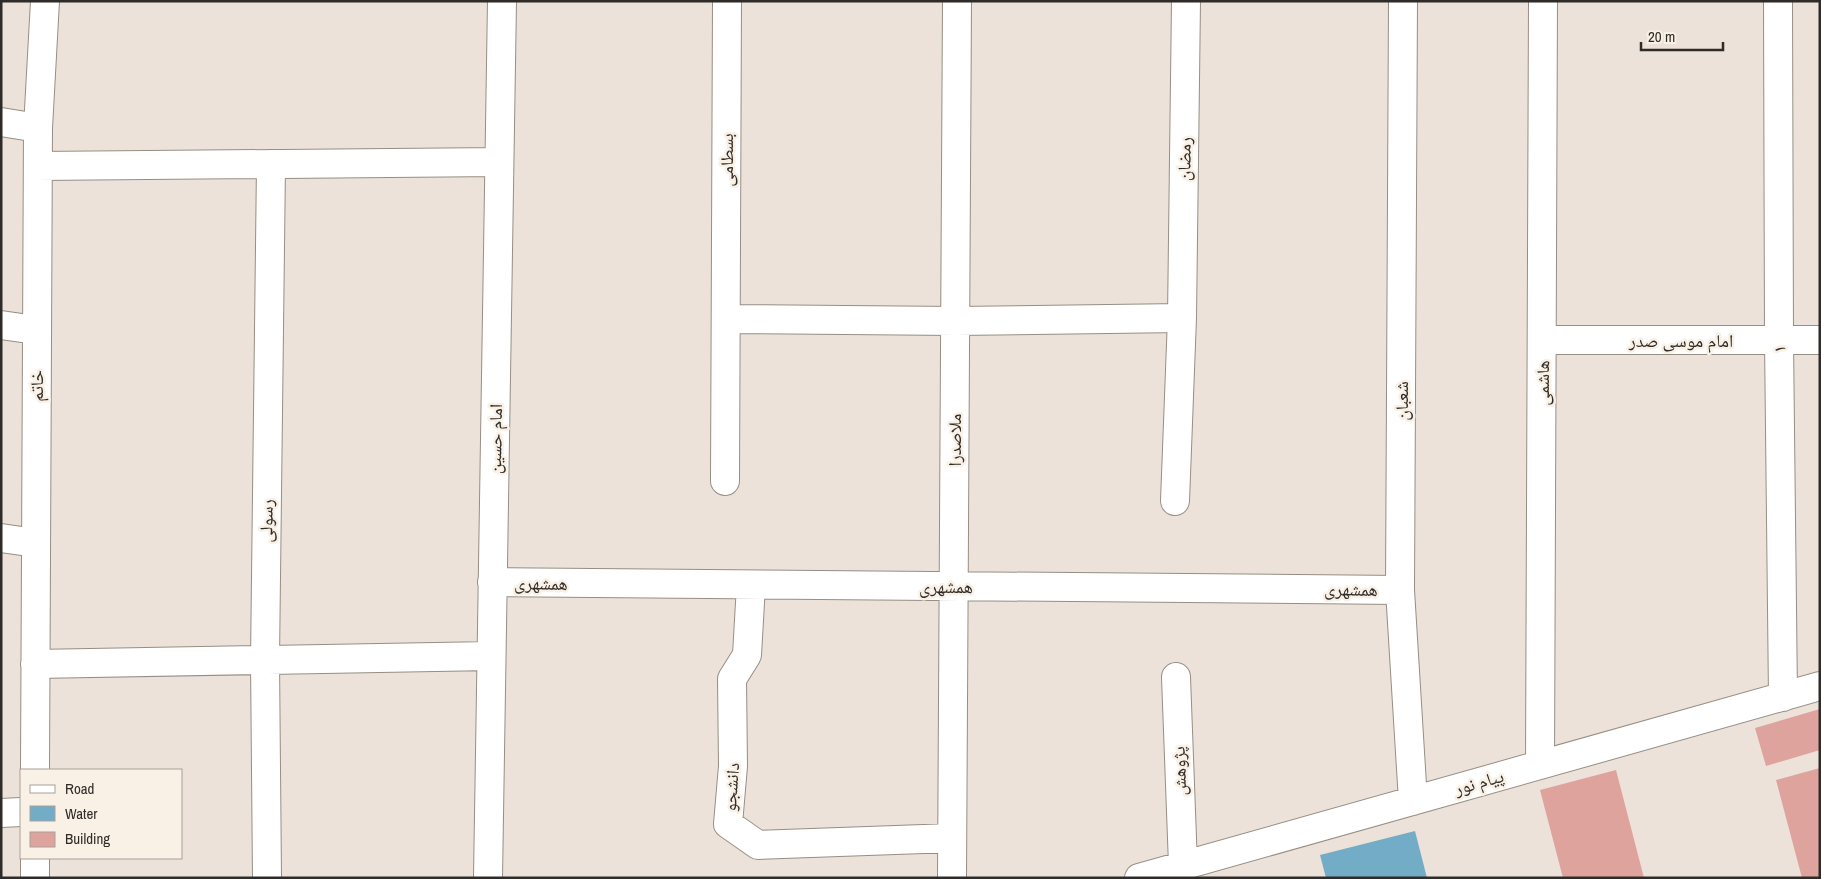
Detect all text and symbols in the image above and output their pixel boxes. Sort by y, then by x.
scale bar [1641,20,1724,52]
text: 20 m [1648,26,1675,47]
street label: بسطامی [714,133,739,187]
street label: رمضان [1171,137,1197,181]
street label: امام موسی صدر [1628,328,1733,353]
street label: ۱ [1766,345,1792,353]
street label: هاشمی [1530,360,1555,406]
street label: خاتم [24,370,49,402]
street label: شعبان [1389,381,1414,421]
street label: امام حسین [482,404,508,474]
street label: ملاصدرا [942,413,967,467]
street label: رسولی [253,499,279,543]
street label: همشهری [514,570,568,596]
street label: همشهری [919,574,973,599]
street label: همشهری [1324,576,1378,602]
street label: پژوهش [1166,746,1192,796]
street label: دانشجو [717,762,745,812]
street label: پیام نور [1450,763,1507,801]
legend [20,769,182,859]
text: Road [65,778,94,799]
text: Water [65,803,97,824]
text: Building [65,828,110,849]

